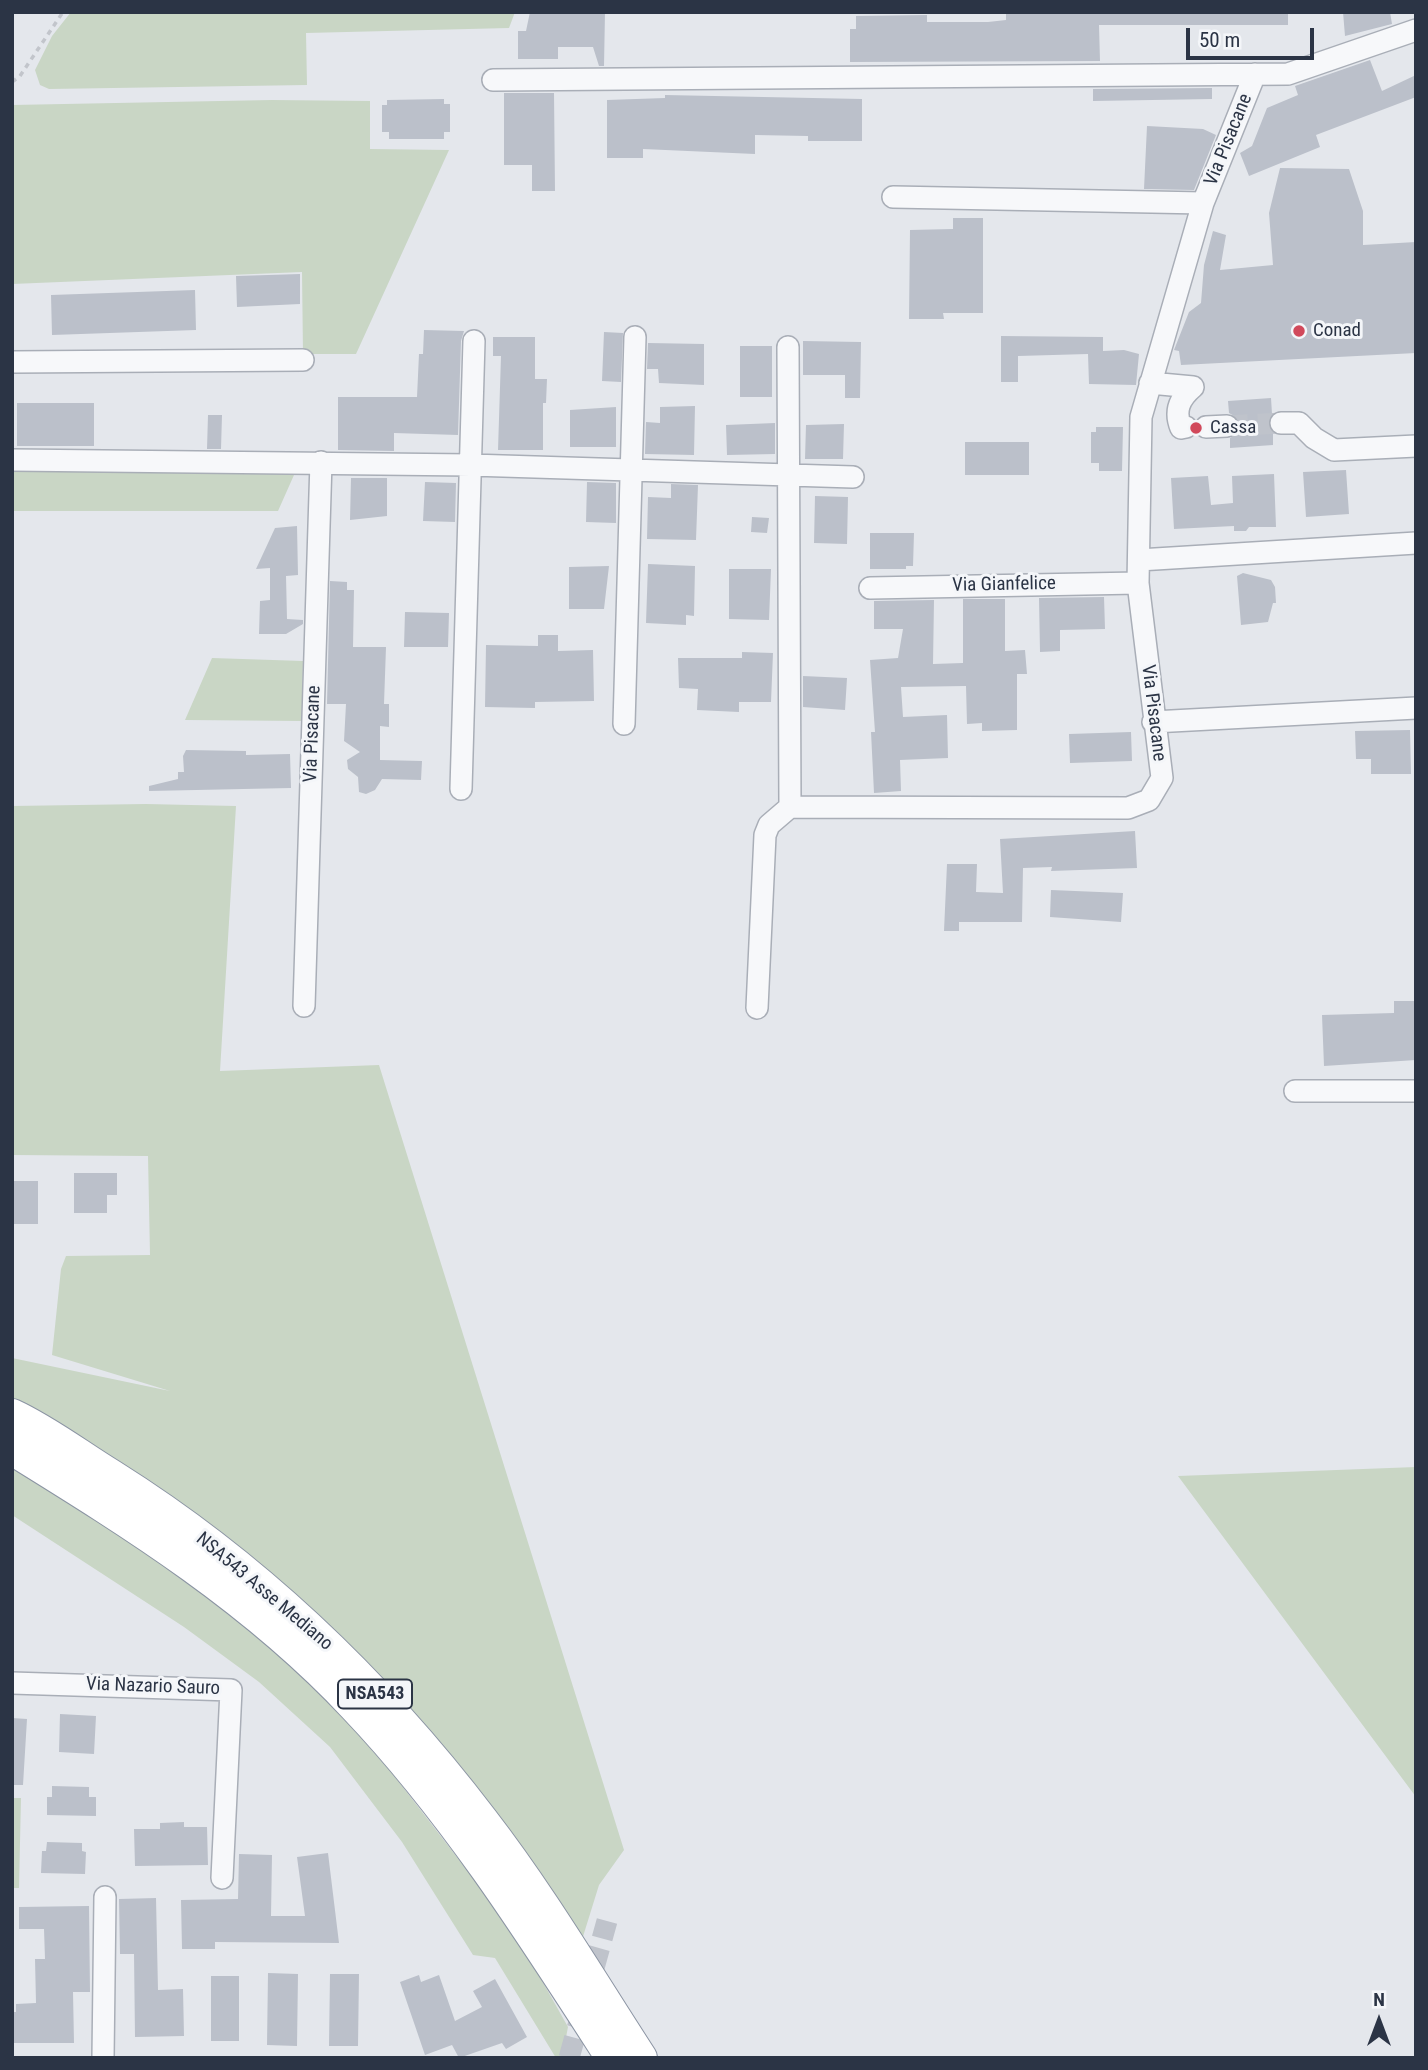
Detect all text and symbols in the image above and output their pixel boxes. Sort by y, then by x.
scale bar [1190,14,1318,58]
text: 50 m [1199,28,1240,52]
street label: Via Pisacane [1200,91,1258,189]
place label: Conad [1313,320,1361,342]
marker: Conad [1291,323,1307,339]
place label: Cassa [1210,417,1256,439]
marker: Cassa [1188,420,1204,436]
street label: Via Gianfelice [952,573,1056,597]
street label: Via Pisacane [1136,663,1170,763]
street label: Via Pisacane [300,685,326,783]
street label: NSA543 Asse Mediano [191,1528,337,1656]
street label: Via Nazario Sauro [86,1673,220,1701]
road number: NSA543 [338,1680,412,1708]
north arrow [1344,1986,1414,2056]
text: N [1373,1988,1385,2011]

